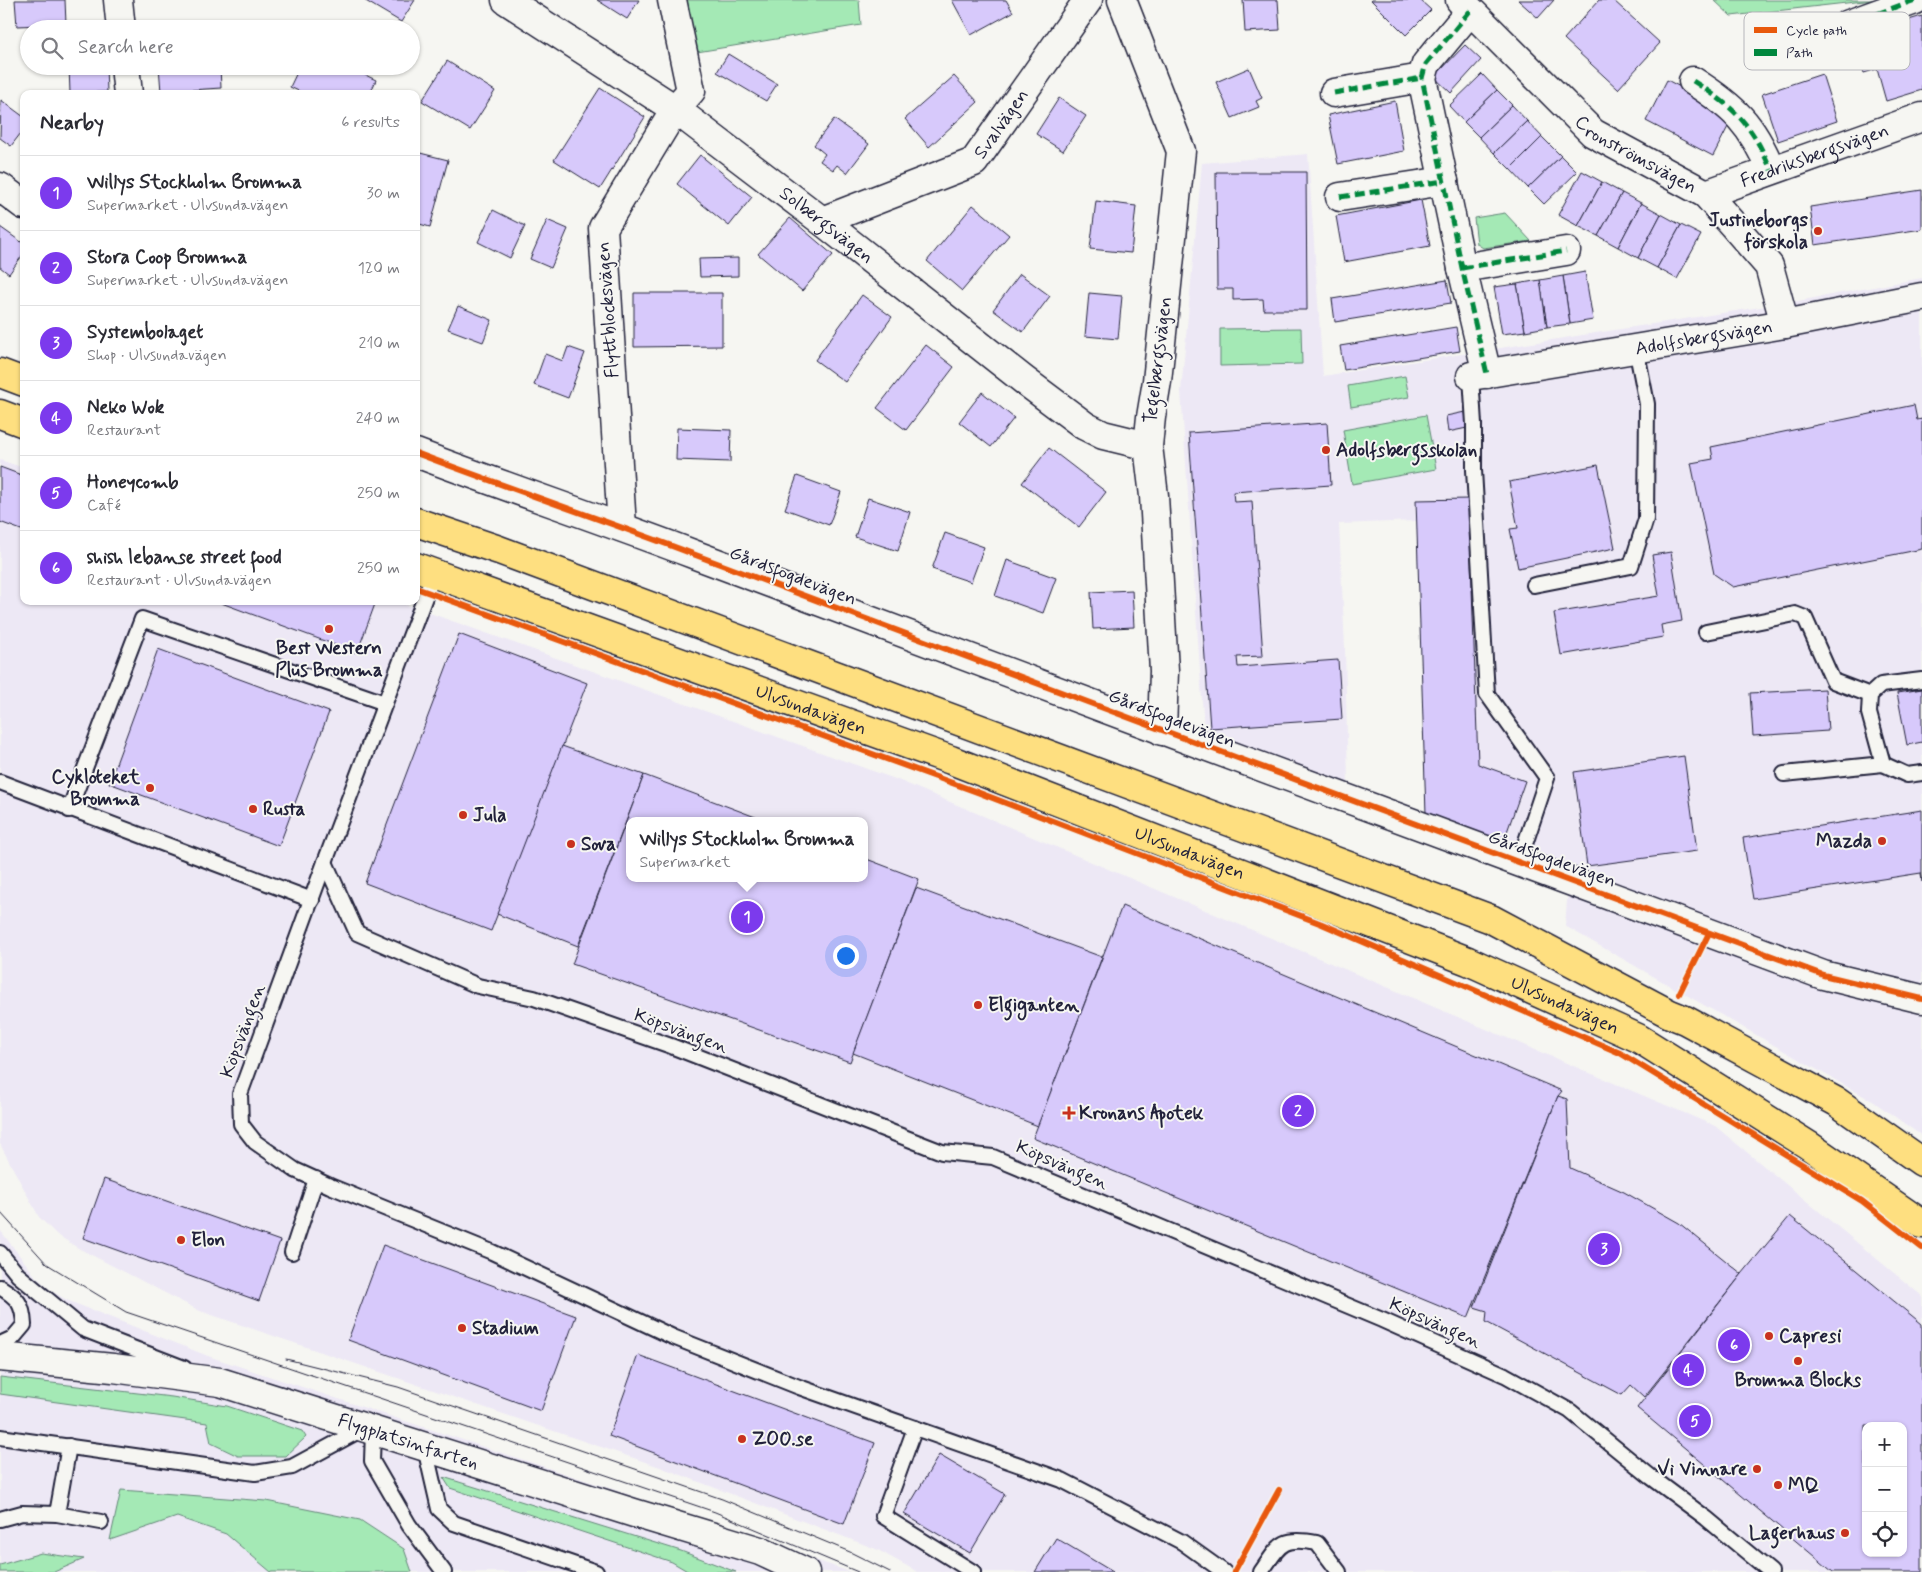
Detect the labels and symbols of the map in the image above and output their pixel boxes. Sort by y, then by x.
legend [1744,12,1910,70]
text: Cycle path [1786,22,1847,40]
text: Path [1786,44,1813,62]
street label: Svalvägen [968,84,1034,164]
street label: Cronströmsvägen [1570,110,1701,199]
street label: Fredriksbergsvägen [1737,117,1892,193]
street label: Solbergsvägen [774,181,879,270]
place label: Justineborgs förskola [1709,208,1808,255]
marker: Justineborgs förskola [1812,225,1824,237]
street label: Flyttblocksvägen [591,241,626,379]
street label: Tegelbergsvägen [1138,295,1181,425]
street label: Adolfsbergsvägen [1633,314,1774,361]
place label: Adolfsbergsskolan [1336,438,1478,466]
marker: Adolfsbergsskolan [1320,444,1332,456]
street label: Gårdsfogdevägen [725,540,860,615]
marker: Best Western Plus Bromma [323,623,335,635]
place label: Best Western Plus Bromma [275,636,383,683]
street label: Ulvsundavägen [752,678,870,741]
street label: Gårdsfogdevägen [1104,683,1239,758]
place label: Cykloteket Bromma [51,765,141,812]
marker: Cykloteket Bromma [144,782,156,794]
place label: Rusta [263,797,305,822]
marker: Rusta [247,803,259,815]
place label: Jula [473,803,507,828]
marker: Jula [457,809,469,821]
street label: Ulvsundavägen [1131,820,1249,886]
street label: Gårdsfogdevägen [1484,824,1619,897]
place label: Mazda [1816,829,1872,854]
place label: Sova [581,832,616,857]
marker: Mazda [1876,835,1888,847]
marker: Sova [565,838,577,850]
pin: 1 [731,898,763,936]
your location [833,943,859,969]
street label: Ulvsundavägen [1507,970,1623,1040]
street label: Köpsvängen [214,981,274,1082]
place label: Elgiganten [988,993,1079,1021]
marker: Elgiganten [972,999,984,1011]
street label: Köpsvängen [630,1002,731,1062]
pin: 2 [1282,1092,1314,1130]
place label: Kronans Apotek [1079,1101,1204,1128]
marker: Kronans Apotek [1063,1107,1075,1119]
street label: Köpsvängen [1011,1134,1112,1198]
place label: Elon [191,1228,225,1253]
pin: 3 [1588,1230,1620,1268]
marker: Elon [175,1234,187,1246]
street label: Köpsvängen [1384,1292,1485,1357]
place label: Stadium [472,1316,539,1341]
marker: Stadium [456,1322,468,1334]
place label: Capresi [1779,1324,1841,1349]
pin: 6 [1718,1326,1750,1364]
marker: Capresi [1763,1330,1775,1342]
pin: 4 [1672,1351,1704,1389]
marker: Bromma Blocks [1792,1355,1804,1367]
place label: Bromma Blocks [1735,1368,1862,1393]
pin: 5 [1679,1402,1711,1440]
street label: Flygplatsinfarten [335,1408,482,1476]
place label: ZOO.se [752,1427,814,1452]
marker: ZOO.se [736,1433,748,1445]
place label: Vi Vinnare [1657,1457,1748,1482]
marker: Vi Vinnare [1751,1463,1763,1475]
place label: MQ [1788,1473,1819,1498]
marker: MQ [1772,1479,1784,1491]
place label: Lagerhaus [1749,1521,1835,1549]
marker: Lagerhaus [1839,1527,1851,1539]

